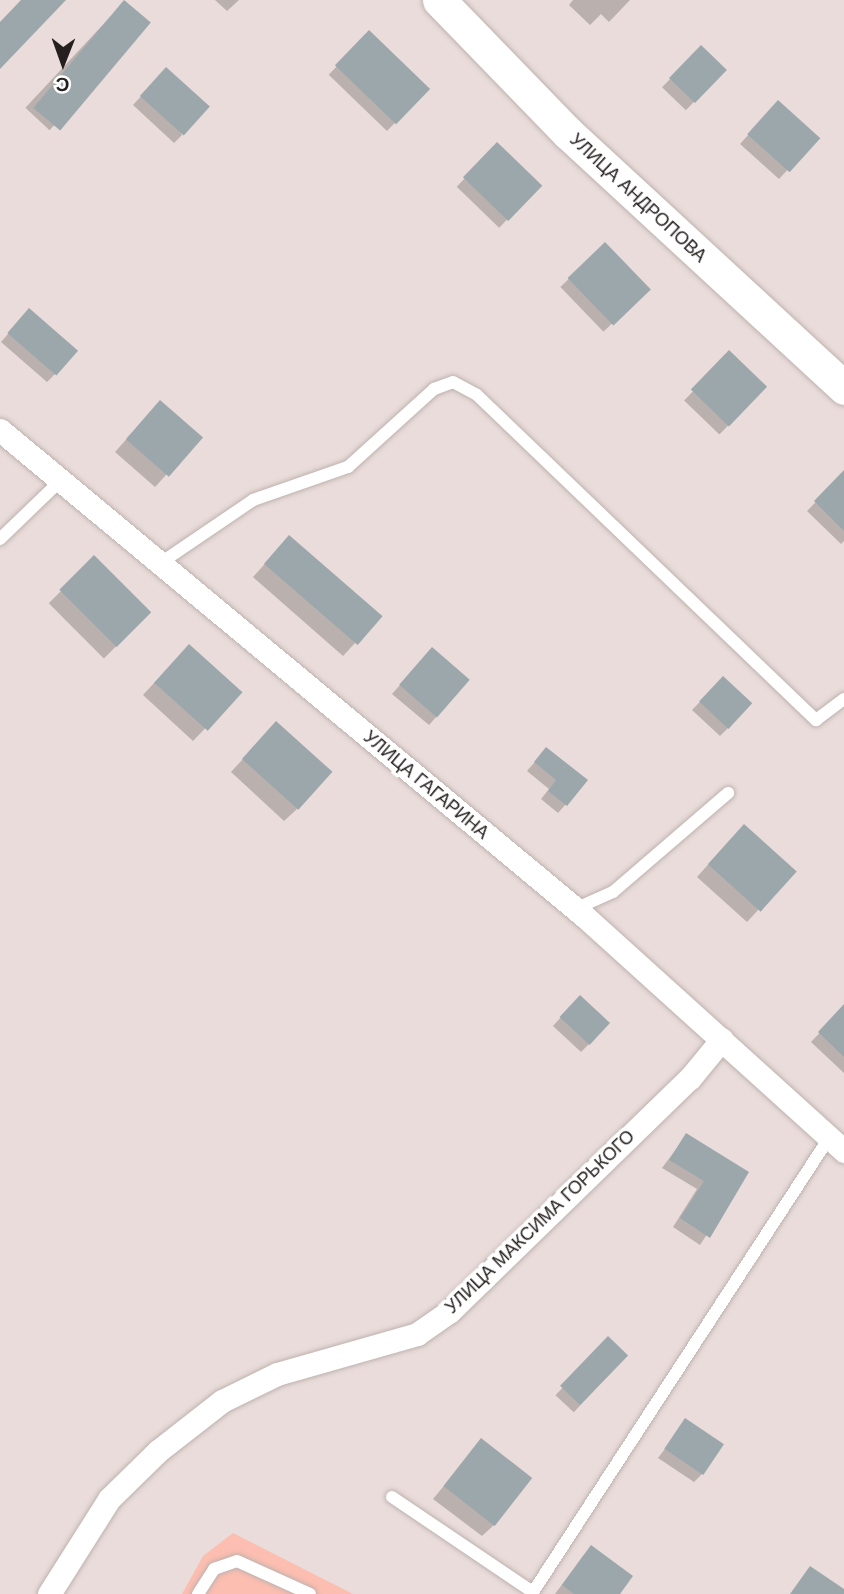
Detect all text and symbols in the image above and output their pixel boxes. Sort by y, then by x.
north arrow [28,28,98,98]
text: С [56,74,70,95]
street label: УЛИЦА АНДРОПОВА [565,129,711,267]
street label: УЛИЦА ГАГАРИНА [359,726,493,844]
street label: УЛИЦА МАКСИМА ГОРЬКОГО [441,1126,639,1318]

